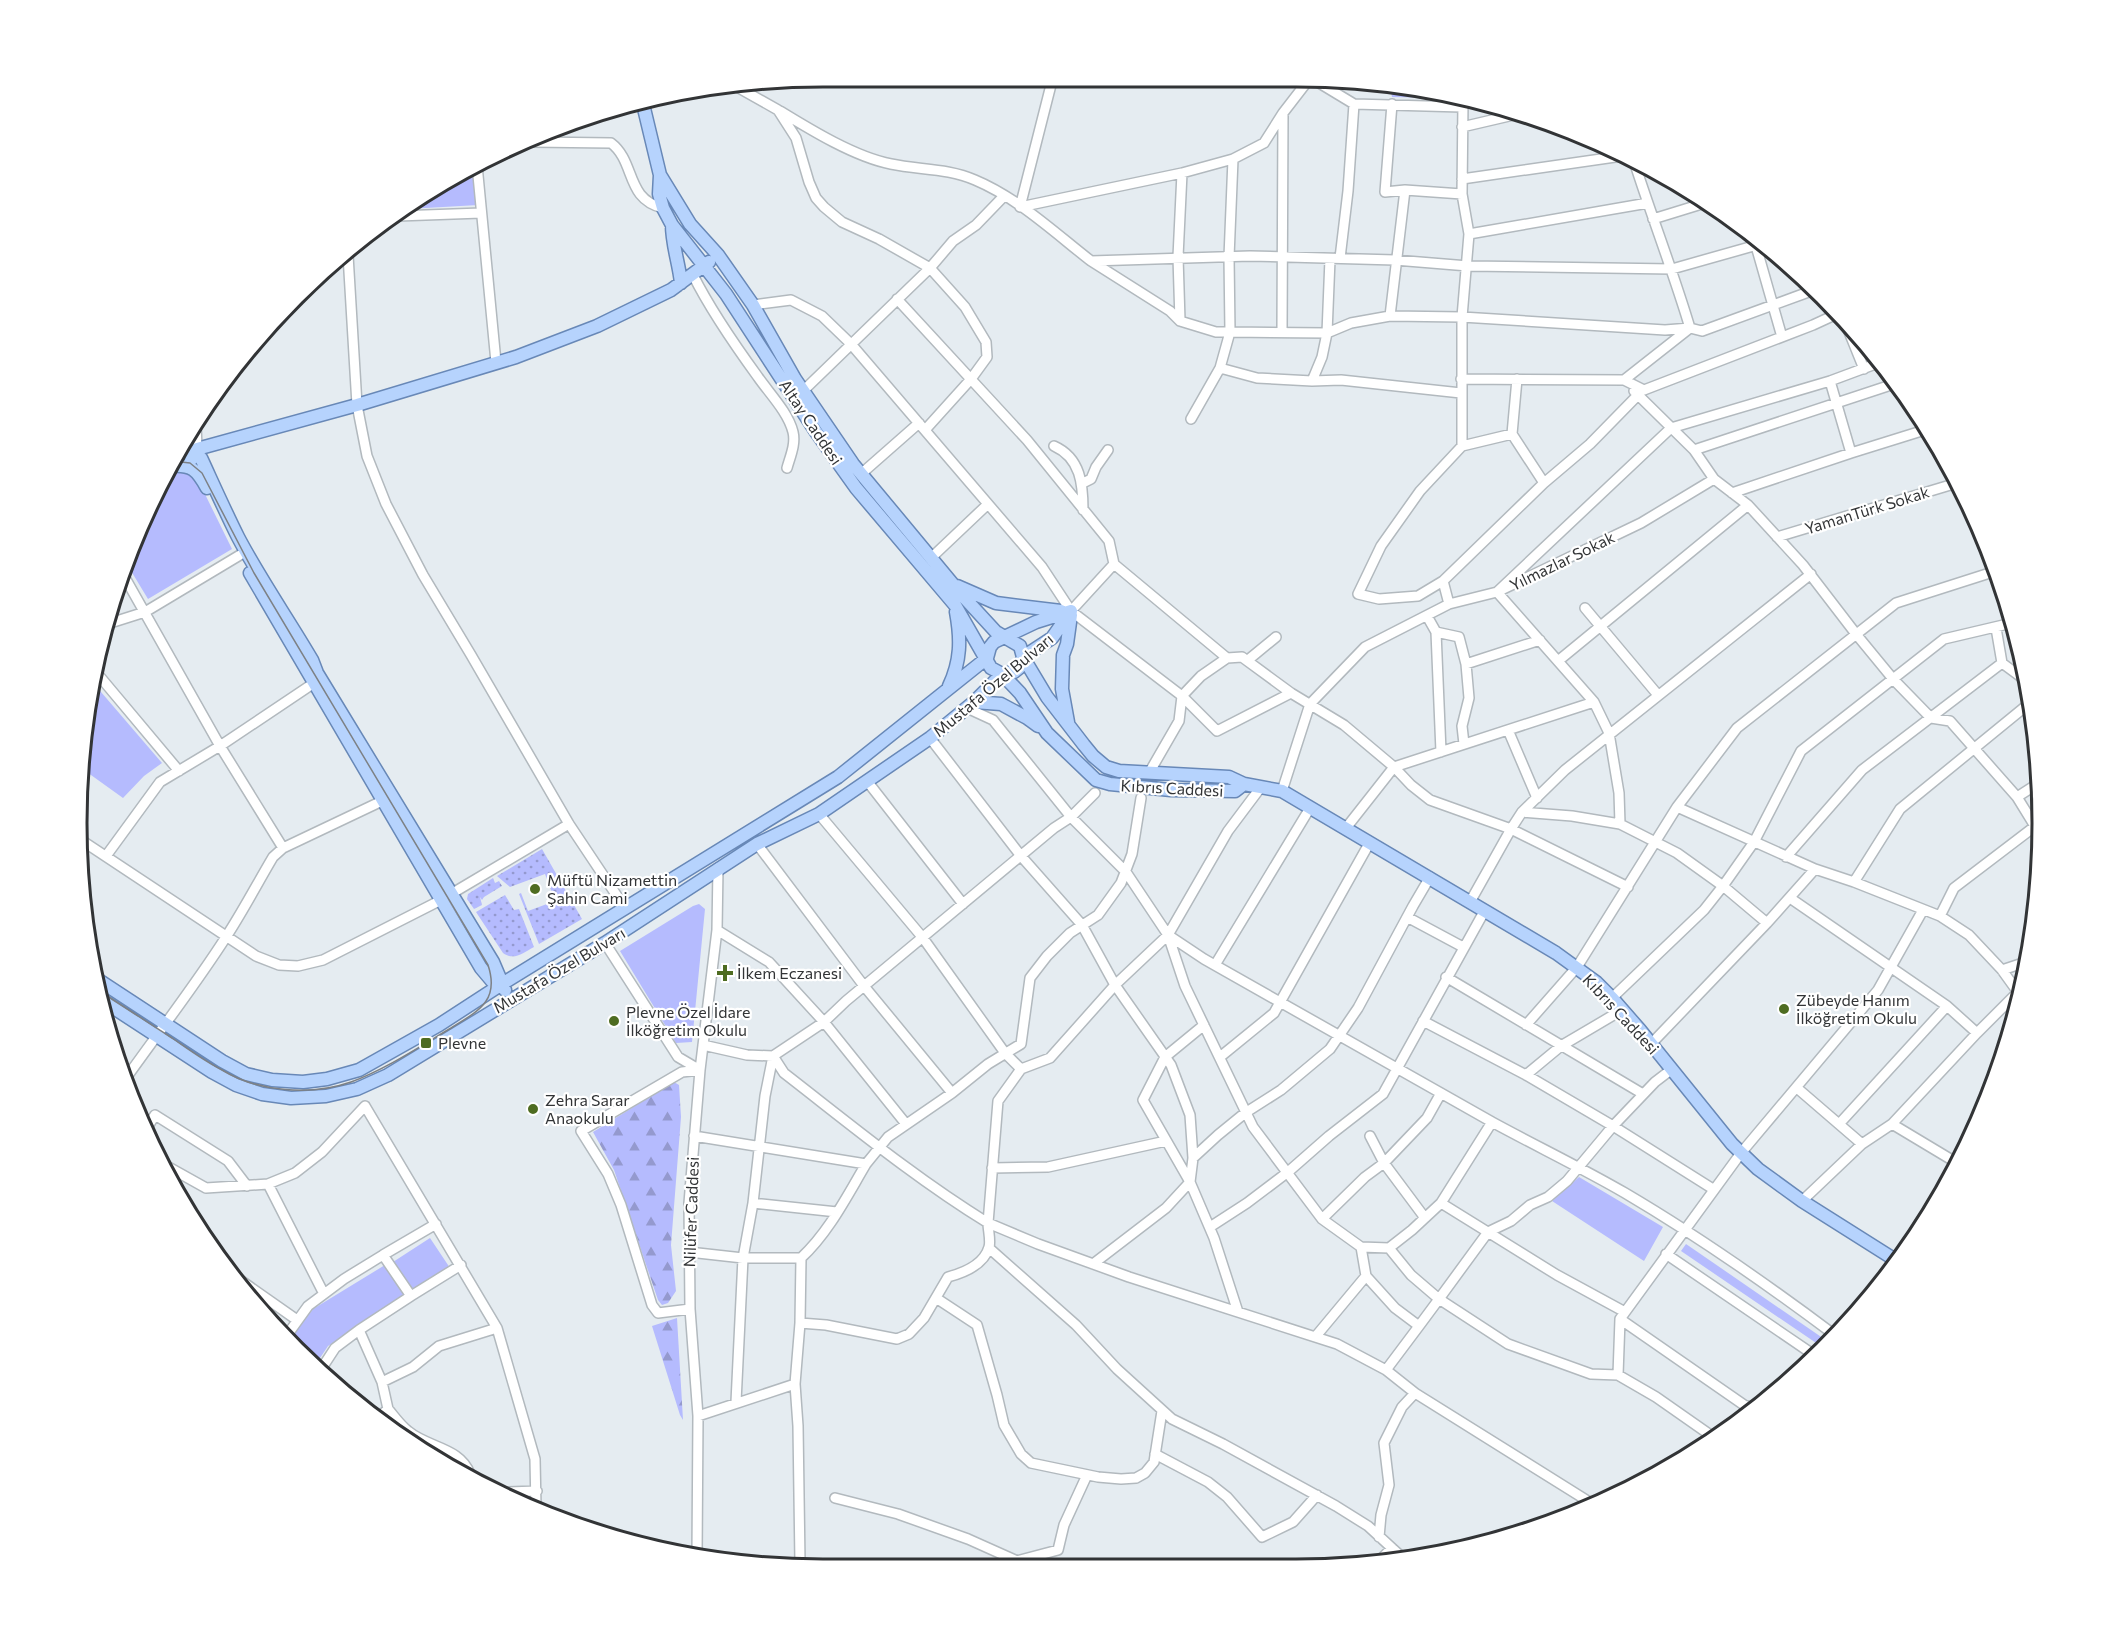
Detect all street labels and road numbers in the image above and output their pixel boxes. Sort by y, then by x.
street label: Altay Caddesi [776,375,847,468]
street label: YamanTürk Sokak [1802,481,1932,538]
street label: Yılmazlar Sokak [1506,527,1618,594]
street label: Mustafa Özel Bulvarı [929,629,1057,740]
street label: Kıbrıs Caddesi [1120,775,1224,800]
street label: Mustafa Özel Bulvarı [489,923,628,1017]
street label: Kıbrıs Caddesi [1579,970,1663,1058]
street label: Nilüfer Caddesi [679,1156,702,1268]

